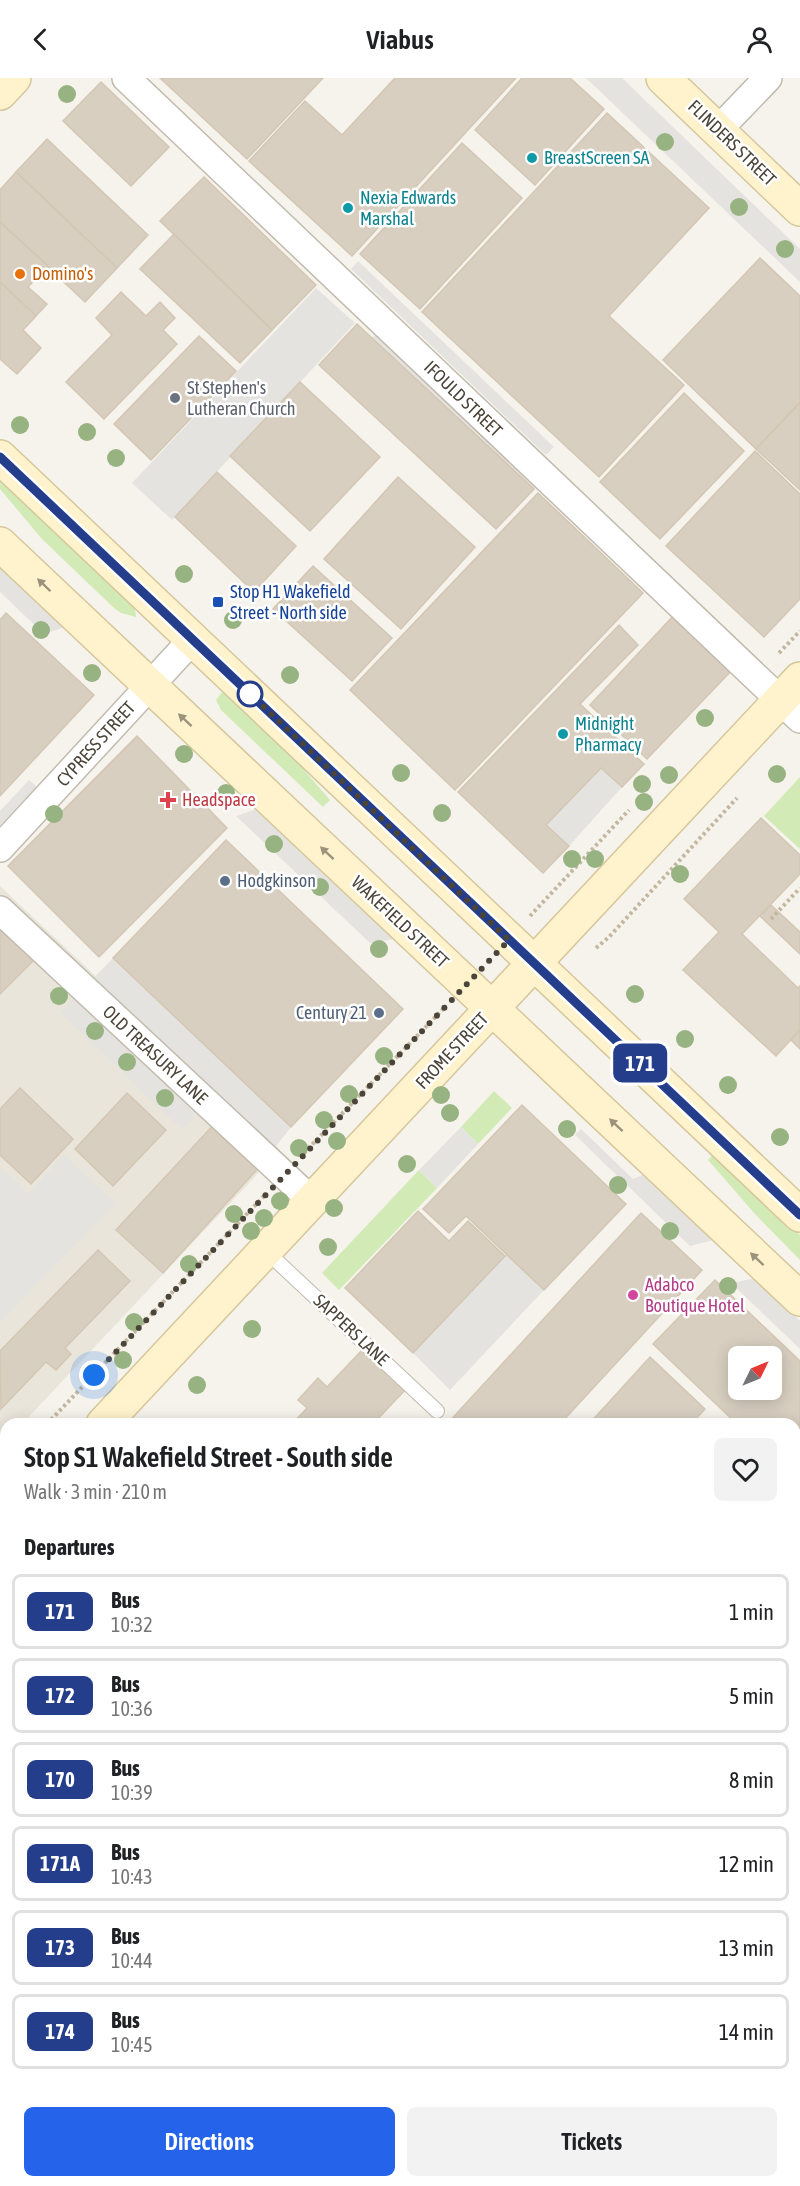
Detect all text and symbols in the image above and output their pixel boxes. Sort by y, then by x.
icon: back [24,23,57,56]
icon: person [743,23,776,56]
text: Viabus [366,24,434,55]
street label: FLINDERS STREET [684,96,781,190]
place label: BreastScreen SA [544,147,649,168]
marker: BreastScreen SA [525,151,539,165]
place label: Nexia Edwards Marshal [360,187,456,229]
marker: Nexia Edwards Marshal [341,201,355,215]
place label: Domino's [32,263,93,284]
marker: Domino's [13,267,27,281]
street label: IFOULD STREET [420,356,507,441]
place label: St Stephen's Lutheran Church [187,377,296,419]
marker: St Stephen's Lutheran Church [168,391,182,405]
one-way arrow [37,579,51,593]
place label: Stop H1 Wakefield Street - North side [230,581,350,623]
marker: Stop H1 Wakefield Street - North side [211,595,225,609]
unlabelled marker [237,681,263,707]
street label: CYPRESS STREET [52,697,139,790]
one-way arrow [179,713,193,727]
place label: Midnight Pharmacy [575,713,642,755]
marker: Midnight Pharmacy [556,727,570,741]
place label: Headspace [182,789,256,810]
marker: Headspace [159,791,177,809]
one-way arrow [321,847,335,861]
place label: Hodgkinson [237,870,316,891]
street label: WAKEFIELD STREET [348,871,453,972]
marker: Hodgkinson [218,874,232,888]
street label: OLD TREASURY LANE [99,1001,212,1109]
place label: Century 21 [296,1002,367,1023]
marker: Century 21 [372,1006,386,1020]
street label: FROME STREET [411,1008,492,1093]
line badge: 171 [606,1044,674,1082]
text: 171 [625,1051,655,1075]
one-way arrow [609,1119,623,1133]
one-way arrow [750,1252,765,1266]
place label: Adabco Boutique Hotel [645,1274,745,1316]
marker: Adabco Boutique Hotel [626,1288,640,1302]
street label: SAPPERS LANE [310,1290,393,1370]
north arrow [728,1346,782,1400]
map controls [728,1346,782,1400]
your location [79,1360,109,1390]
button: heart [714,1438,777,1501]
text: Stop S1 Wakefield Street - South side [24,1441,393,1473]
text: Walk · 3 min · 210 m [24,1480,167,1503]
text: Departures [24,1534,114,1560]
text: Bus [111,1587,140,1613]
text: 171 [45,1599,75,1623]
text: 1 min [729,1599,774,1625]
text: 10:32 [111,1613,153,1636]
text: Bus [111,1671,140,1697]
text: 172 [45,1683,75,1707]
text: 5 min [729,1683,774,1709]
text: 10:36 [111,1697,153,1720]
text: Bus [111,1755,140,1781]
text: 170 [45,1767,75,1791]
text: 8 min [729,1767,774,1793]
text: 10:39 [111,1781,153,1804]
text: Bus [111,1839,140,1865]
text: 171A [40,1851,80,1875]
text: 12 min [719,1851,774,1877]
text: 10:43 [111,1865,153,1888]
text: Bus [111,1923,140,1949]
text: 173 [45,1935,75,1959]
text: 13 min [719,1935,774,1961]
text: 10:44 [111,1949,153,1972]
text: Bus [111,2007,140,2033]
text: 174 [45,2019,75,2043]
text: 14 min [719,2019,774,2045]
text: 10:45 [111,2033,153,2056]
button: Directions [24,2107,395,2176]
button: Tickets [407,2107,777,2176]

